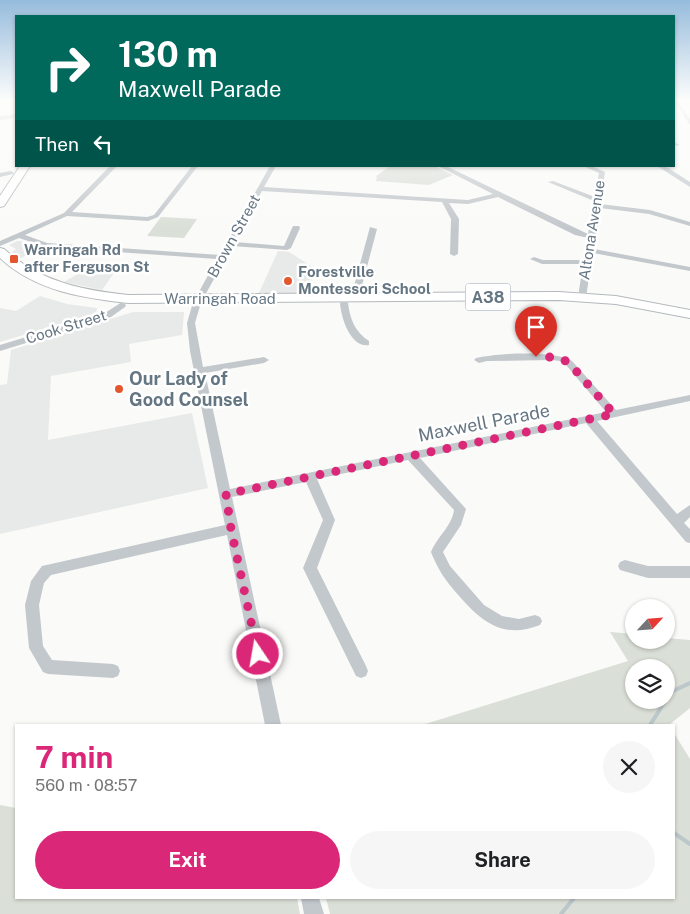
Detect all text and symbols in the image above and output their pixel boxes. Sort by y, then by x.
text: 130 m [118,34,218,75]
icon: right [35,35,100,100]
text: Maxwell Parade [118,76,281,102]
icon: left [89,130,117,158]
text: Then [35,133,79,155]
street label: Altona Avenue [575,179,608,281]
street label: Brown Street [204,191,263,280]
place label: Warringah Rd after Ferguson St [24,241,149,275]
marker: Warringah Rd after Ferguson St [8,253,20,265]
place label: Forestville Montessori School [298,263,431,297]
marker: Forestville Montessori School [282,275,294,287]
road number: A38 [466,284,510,310]
street label: Warringah Road [164,290,276,307]
street label: Cook Street [24,306,108,347]
pin [515,306,557,357]
icon: arrive [522,313,550,341]
place label: Our Lady of Good Counsel [129,368,249,410]
marker: Our Lady of Good Counsel [113,383,125,395]
street label: Maxwell Parade [416,399,552,446]
north arrow [625,599,675,649]
map controls [625,599,675,709]
position arrow [231,627,283,679]
button: layers [625,659,675,709]
text: 7 min [35,739,113,775]
button: close [603,741,655,793]
text: 560 m · 08:57 [35,776,137,795]
button: Exit [35,831,340,889]
button: Share [350,831,655,889]

